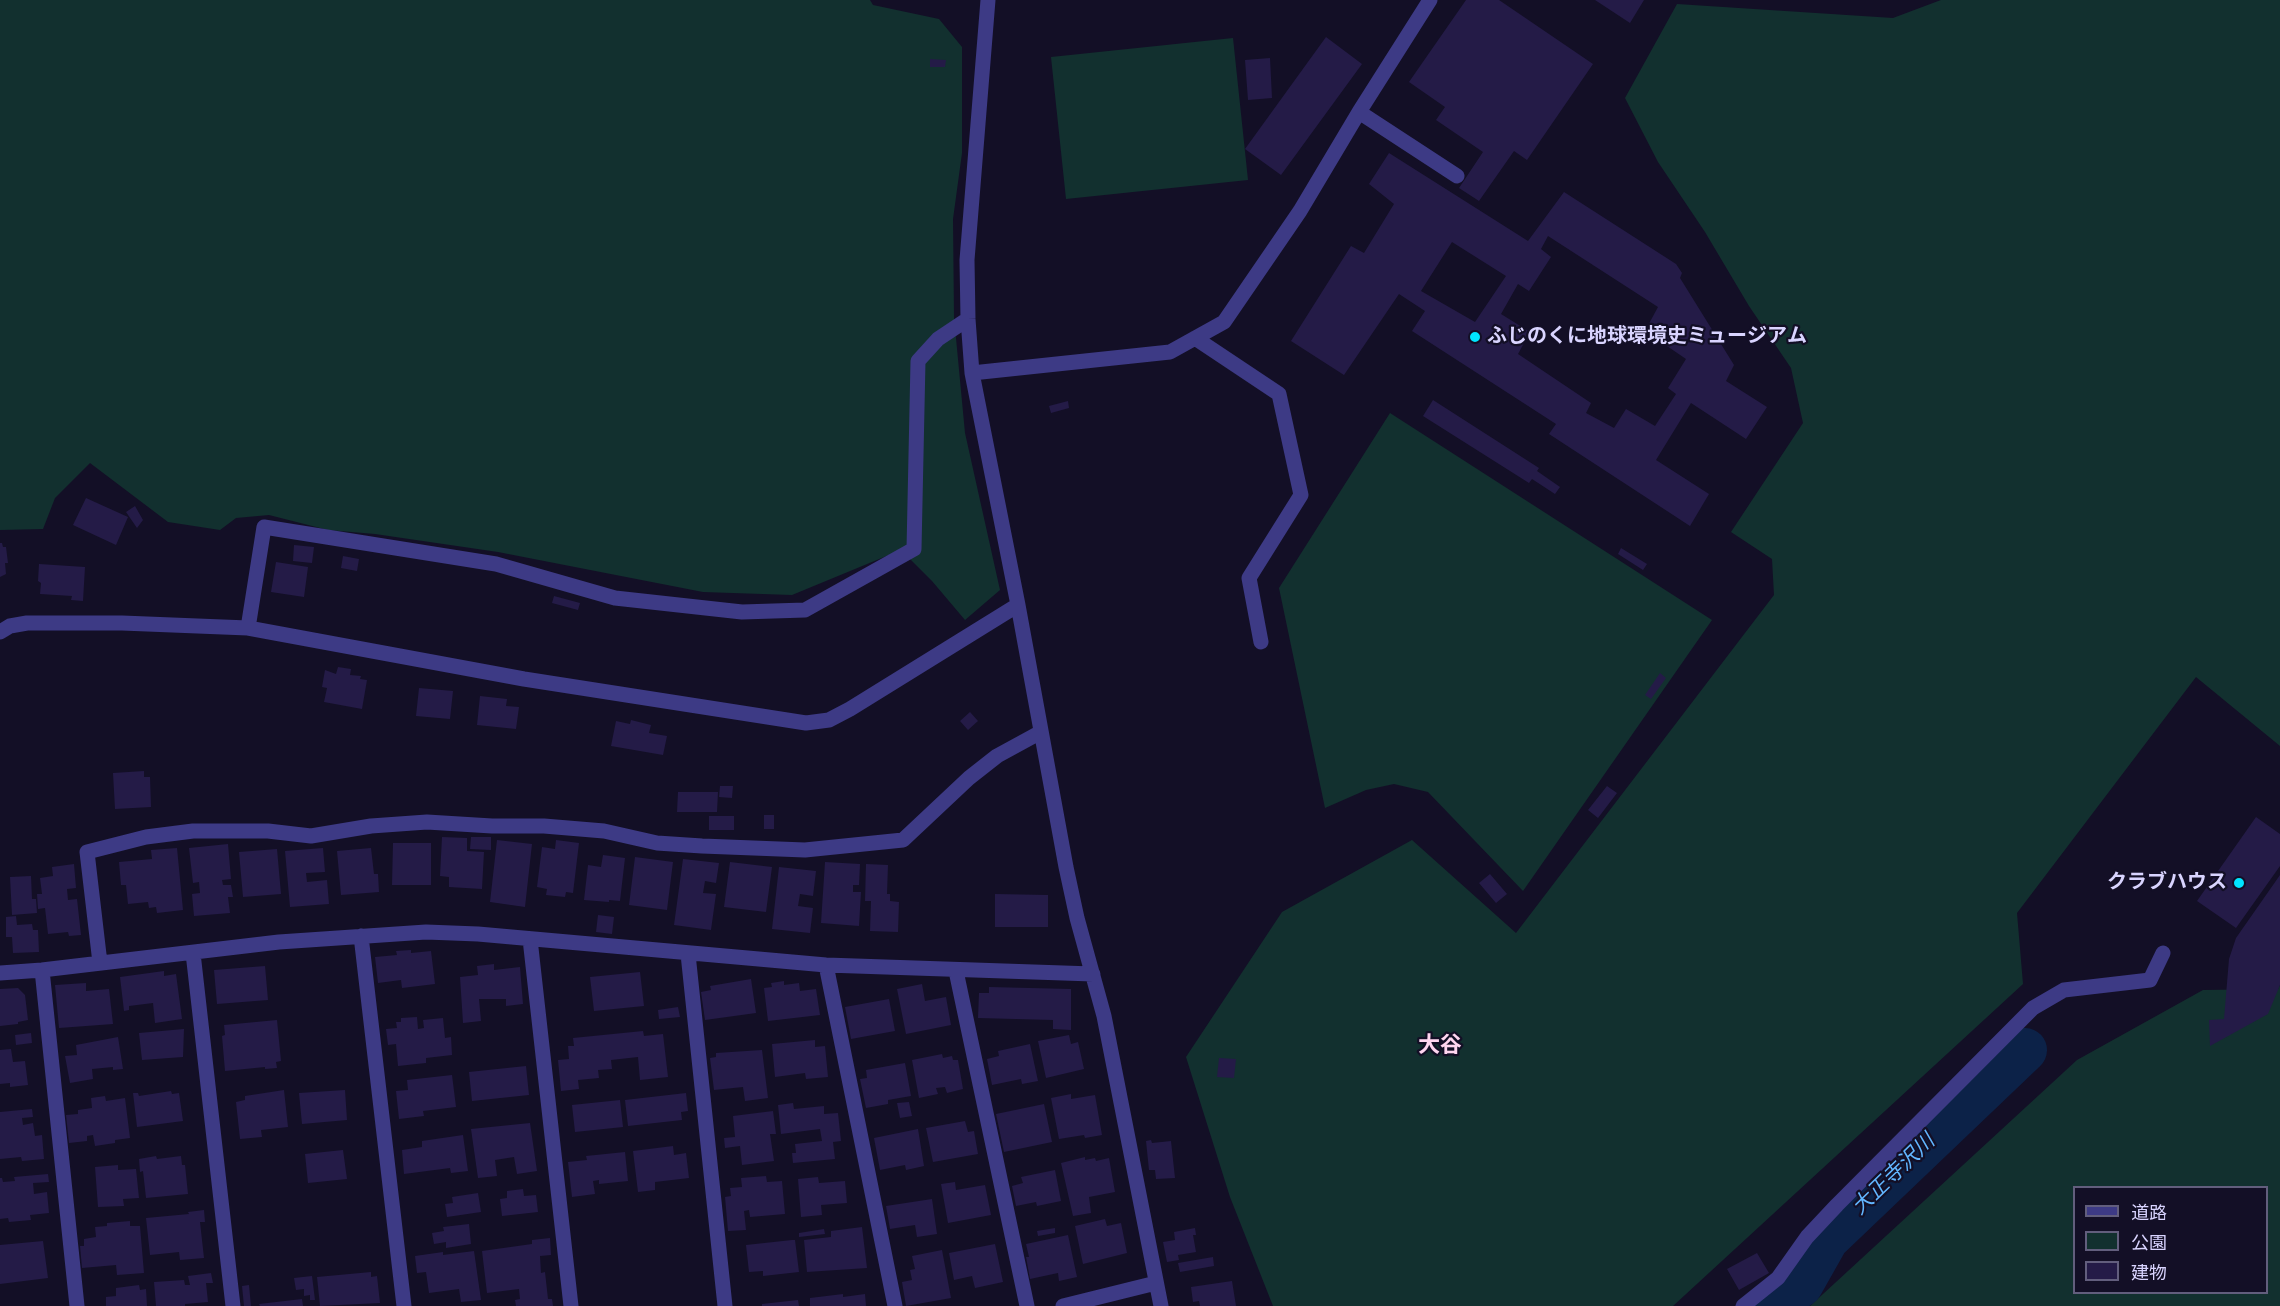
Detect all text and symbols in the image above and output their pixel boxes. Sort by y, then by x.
place label: ふじのくに地球環境史ミュージアム [1487,325,1807,349]
marker: ふじのくに地球環境史ミュージアム [1468,330,1482,344]
place label: クラブハウス [2107,871,2227,895]
marker: クラブハウス [2232,876,2246,890]
district label: 大谷 [1418,1033,1462,1059]
water label: 大正寺沢川 [1847,1129,1941,1221]
legend [2073,1186,2268,1294]
text: 道路 [2131,1202,2167,1224]
text: 公園 [2131,1232,2167,1254]
text: 建物 [2131,1262,2167,1284]

